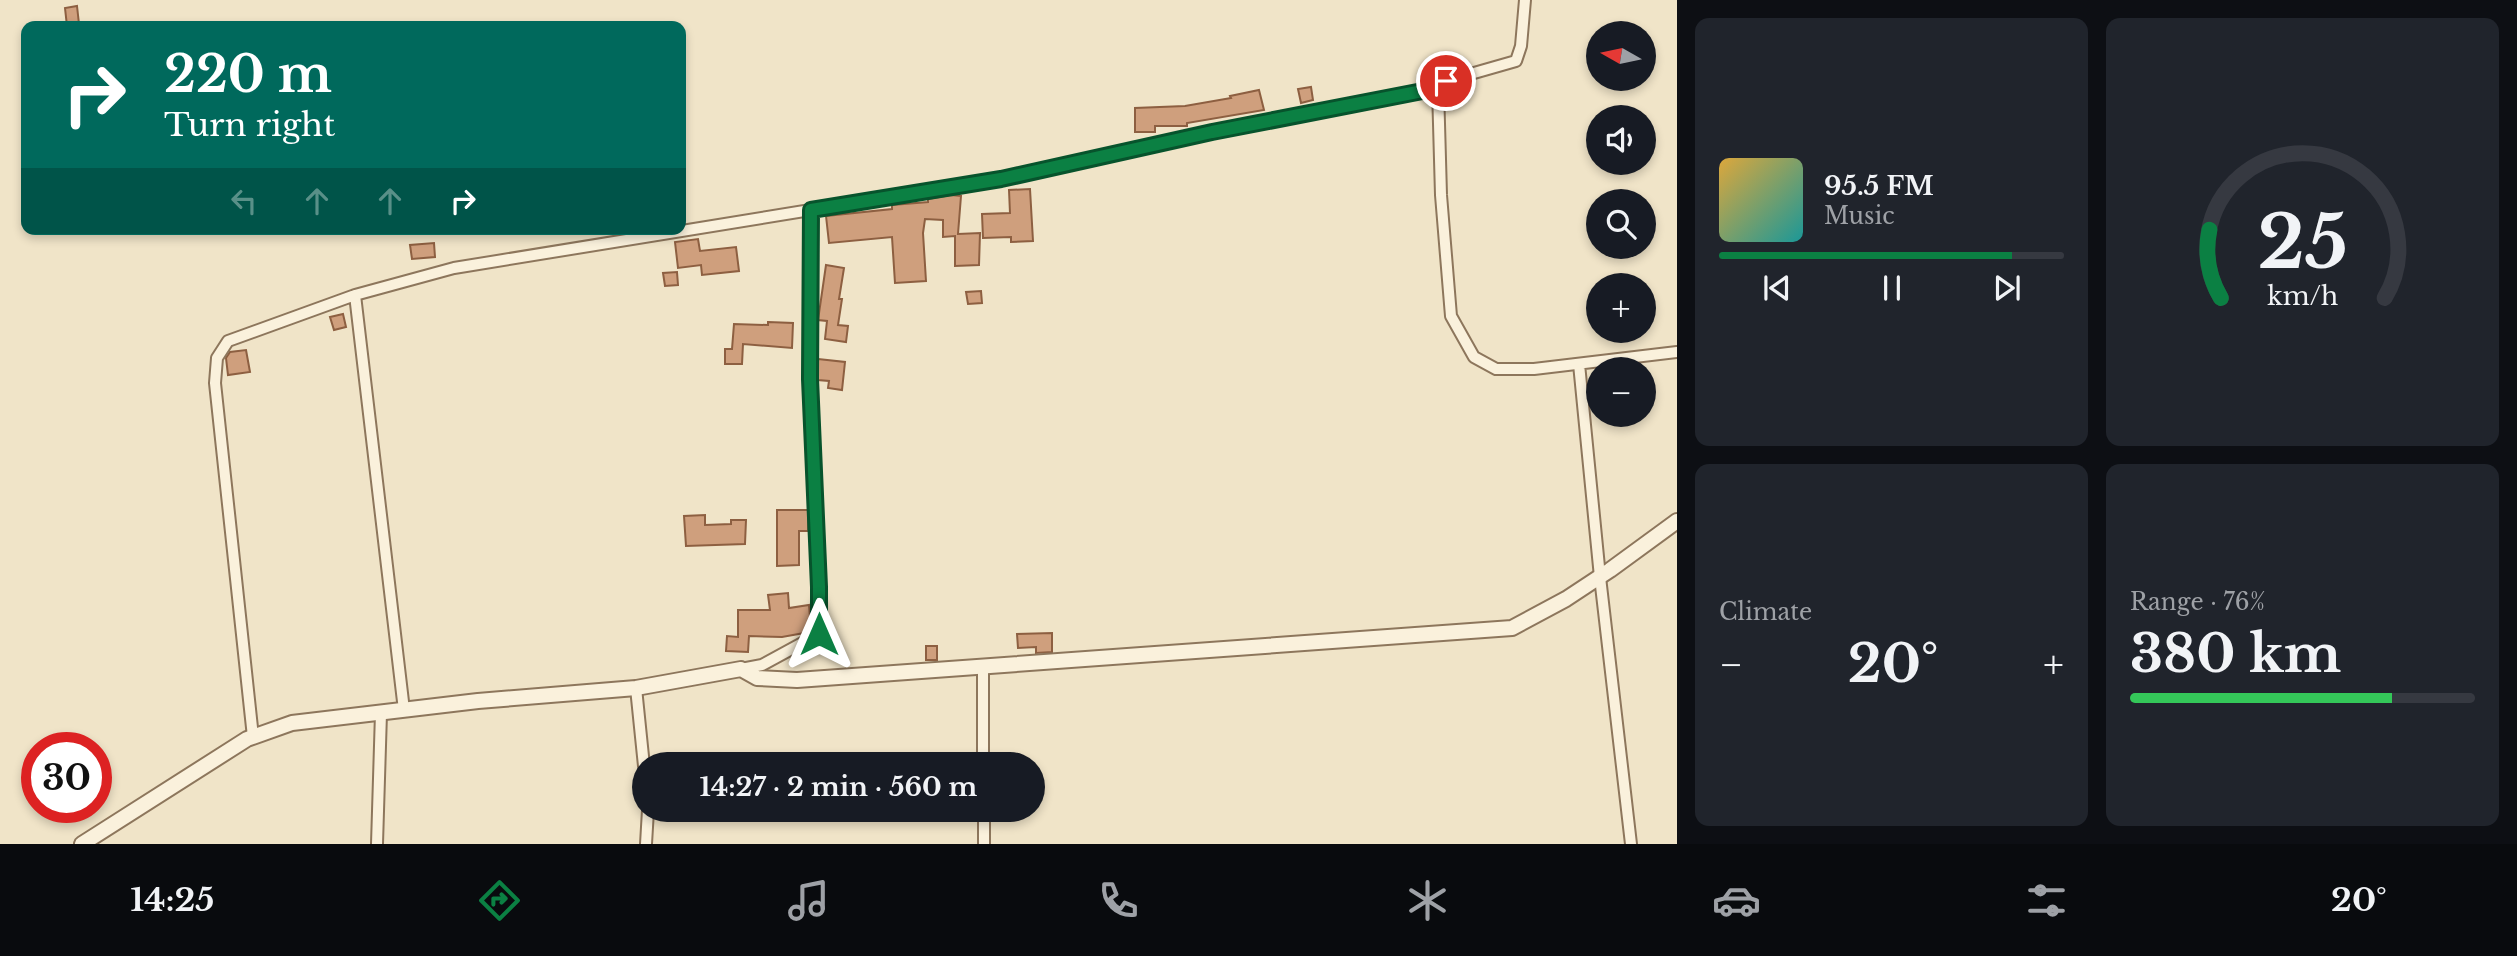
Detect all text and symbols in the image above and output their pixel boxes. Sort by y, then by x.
north arrow [1586,21,1656,91]
map controls [1586,21,1656,427]
text: 220 m [164,44,332,105]
icon: right [49,49,140,140]
pin [1416,51,1476,111]
icon: arrive [1427,62,1465,100]
text: Turn right [164,105,335,145]
button: sound [1586,105,1656,175]
text: 95.5 FM [1824,170,1934,202]
icon: left [225,182,263,220]
icon: ahead [298,182,336,220]
icon: ahead [371,182,409,220]
icon: right [444,182,482,220]
button: search [1586,189,1656,259]
text: 25 [2257,198,2348,289]
text: Music [1824,202,1895,230]
icon: previous [1758,269,1796,307]
icon: pause [1873,269,1911,307]
icon: next [1988,269,2026,307]
button: + [1586,273,1656,343]
text: km/h [2267,281,2338,312]
button: − [1586,357,1656,427]
text: Range · 76% [2130,588,2265,616]
position arrow [782,597,856,671]
text: Climate [1719,598,1812,626]
text: 380 km [2130,622,2341,686]
text: 20° [1848,632,1938,696]
text: − [1719,641,1743,688]
text: + [2043,641,2064,688]
speed limit sign: 30 [21,732,112,823]
text: 14:27 · 2 min · 560 m [700,771,977,803]
icon: directions [475,876,524,925]
icon: music [784,876,833,925]
icon: phone [1094,876,1143,925]
icon: climate [1403,876,1452,925]
icon: car [1712,876,1761,925]
icon: filters [2022,876,2071,925]
text: 14:25 [130,880,214,920]
text: 20° [2331,880,2387,920]

